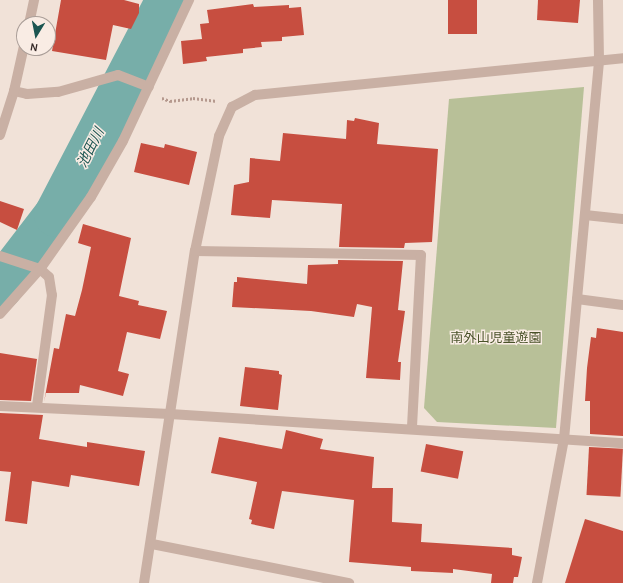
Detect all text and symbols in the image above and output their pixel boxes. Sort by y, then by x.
north arrow [16,16,56,56]
text: N [29,40,39,54]
water label: 池田川 [74,125,108,171]
park label: 南外山児童遊園 [451,330,541,346]

